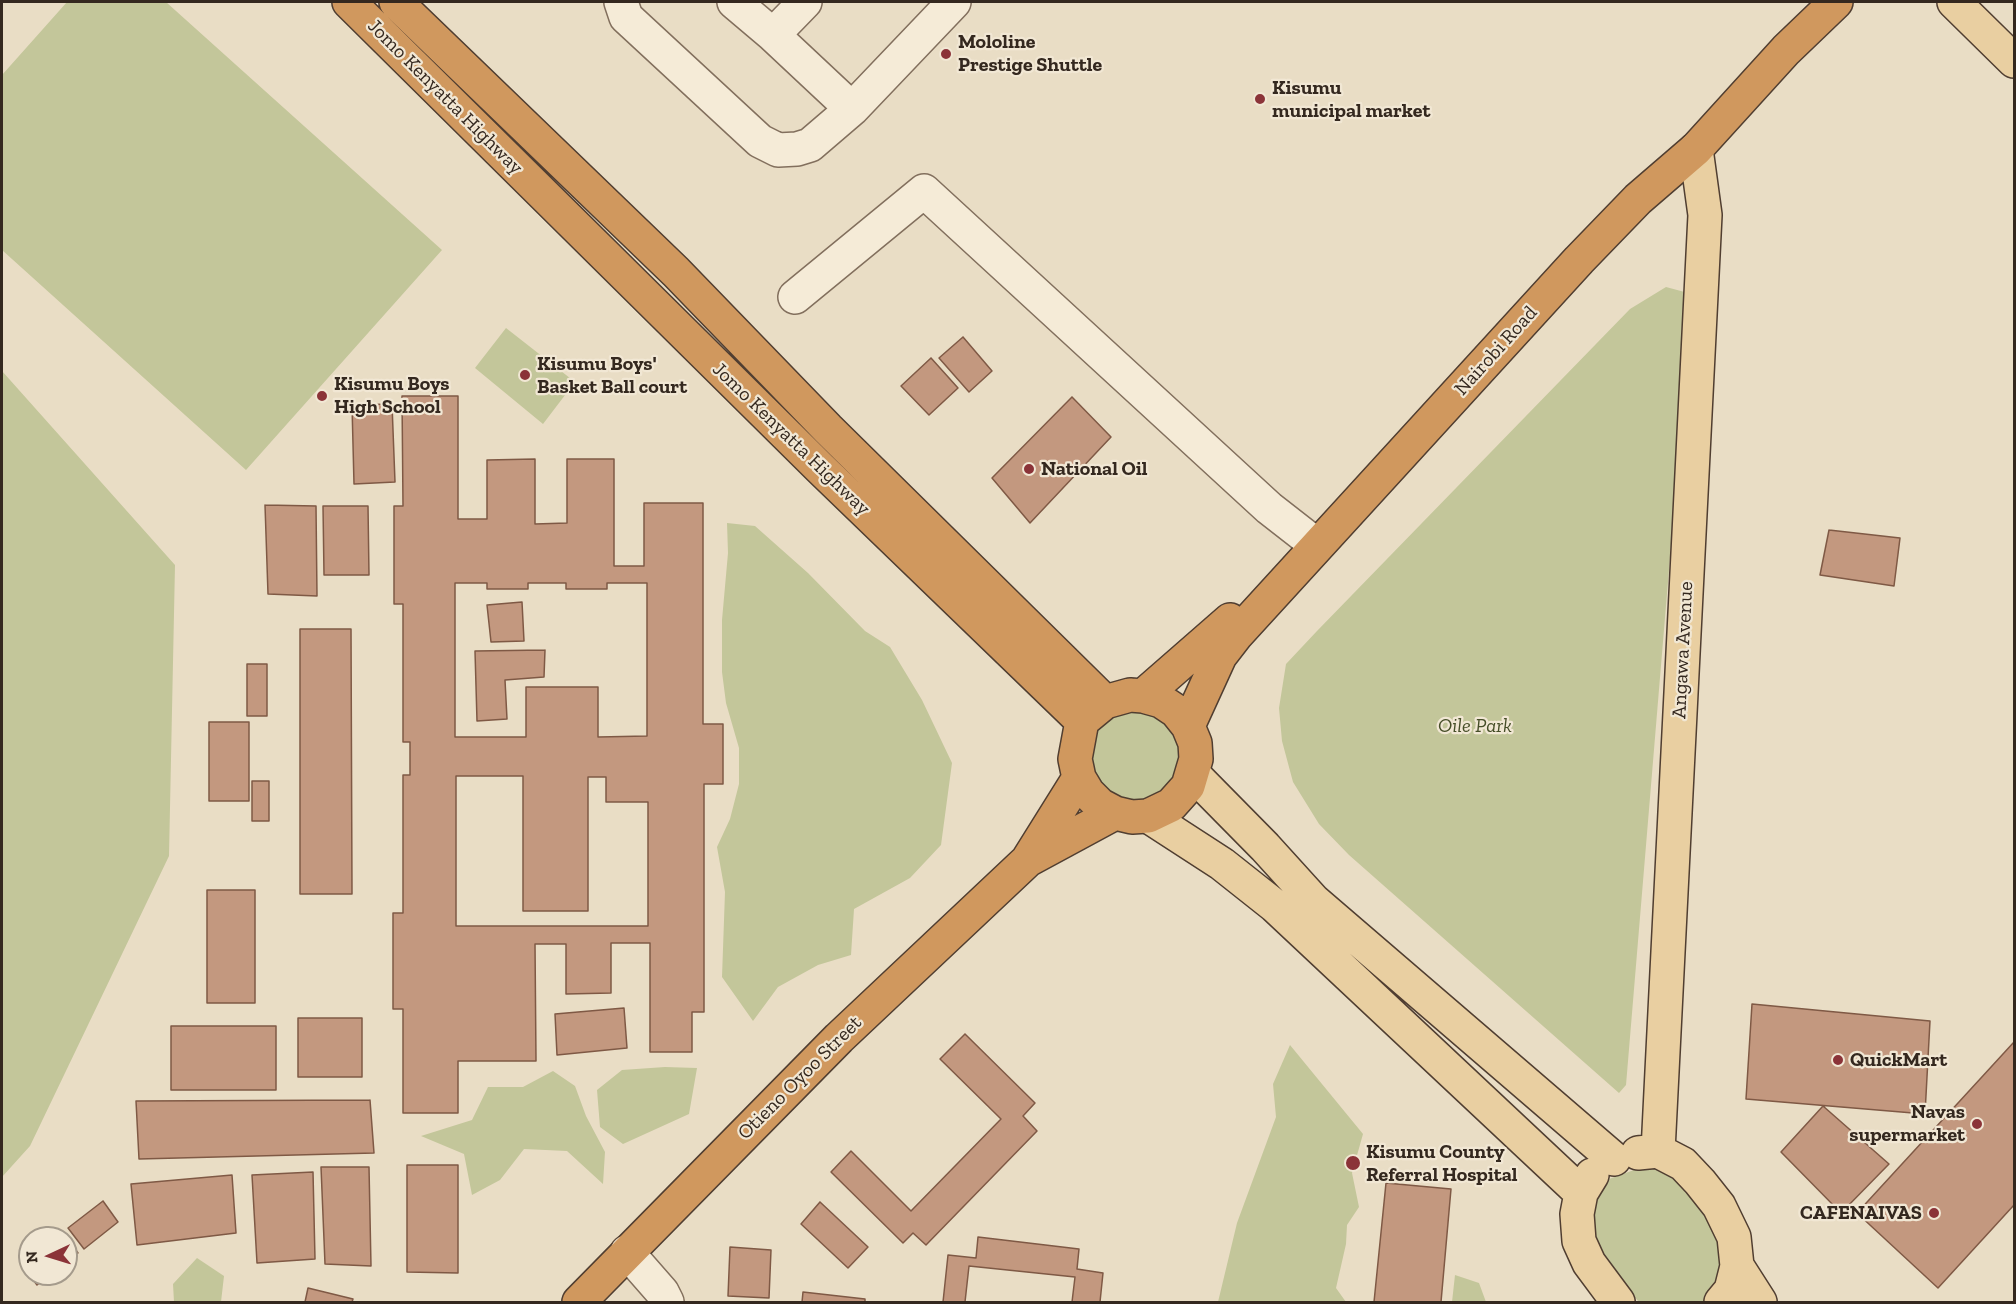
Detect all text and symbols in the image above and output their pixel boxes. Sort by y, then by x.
street label: Jomo Kenyatta Highway [362,14,528,180]
place label: Mololine Prestige Shuttle [958,30,1102,77]
marker: Mololine Prestige Shuttle [939,47,953,61]
place label: Kisumu municipal market [1272,76,1430,123]
marker: Kisumu municipal market [1253,92,1267,106]
street label: Nairobi Road [1450,301,1542,401]
place label: Kisumu Boys' Basket Ball court [537,352,687,399]
street label: Jomo Kenyatta Highway [707,357,875,521]
marker: Kisumu Boys' Basket Ball court [518,368,532,382]
place label: Kisumu Boys High School [334,372,449,419]
marker: Kisumu Boys High School [315,389,329,403]
place label: National Oil [1041,457,1148,481]
marker: National Oil [1022,462,1036,476]
street label: Angawa Avenue [1667,581,1699,719]
park label: Oile Park [1438,714,1512,738]
street label: Otieno Oyoo Street [733,1011,867,1145]
place label: QuickMart [1850,1048,1947,1072]
marker: QuickMart [1831,1053,1845,1067]
place label: Navas supermarket [1849,1100,1965,1147]
marker: Navas supermarket [1970,1117,1984,1131]
place label: Kisumu County Referral Hospital [1366,1140,1518,1187]
marker: Kisumu County Referral Hospital [1344,1154,1362,1172]
place label: CAFENAIVAS [1800,1201,1922,1225]
marker: CAFENAIVAS [1927,1206,1941,1220]
north arrow [18,1226,78,1286]
text: N [22,1250,41,1264]

